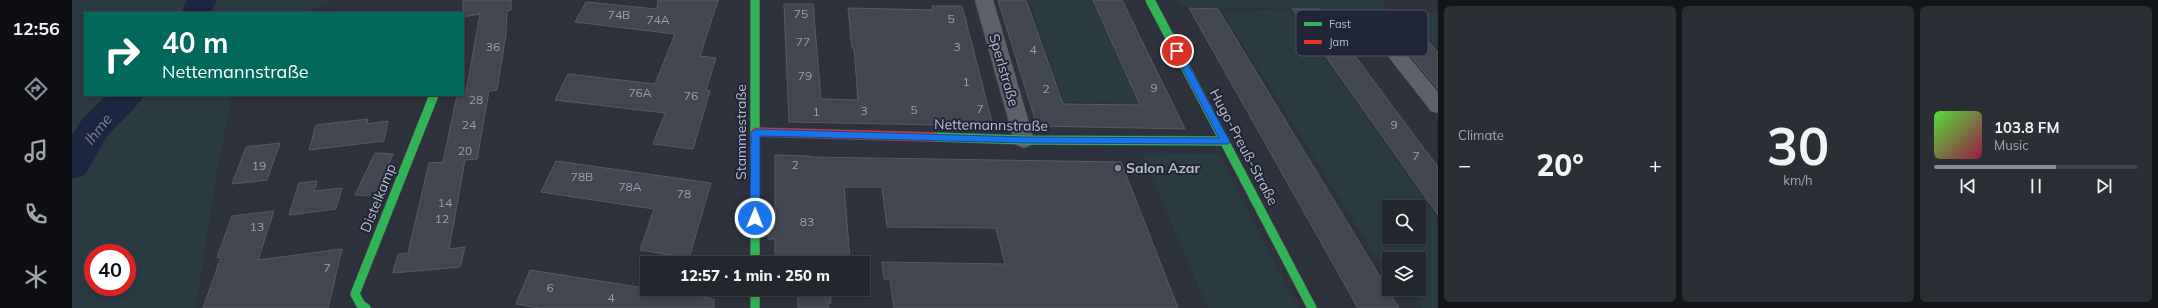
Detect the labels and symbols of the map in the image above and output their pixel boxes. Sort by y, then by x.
house number: 75 [794,6,808,21]
house number: 74B [608,7,630,22]
legend [1296,10,1428,56]
house number: 5 [947,11,955,26]
house number: 74A [646,12,670,27]
text: Fast [1329,17,1351,31]
street label: Sperlstraße [985,32,1023,108]
house number: 77 [796,34,810,49]
pin [1160,34,1194,68]
text: Jam [1329,35,1349,49]
house number: 36 [486,39,500,54]
house number: 3 [953,39,961,54]
house number: 4 [1029,42,1037,57]
house number: 79 [798,68,812,83]
house number: 1 [962,74,970,89]
house number: 9 [1150,80,1158,95]
house number: 2 [1042,81,1050,96]
street label: Stammestraße [732,84,750,180]
house number: 76A [628,85,652,100]
street label: Hugo-Preuß-Straße [1206,86,1282,208]
house number: 76 [684,88,698,103]
house number: 28 [469,92,483,107]
house number: 7 [976,101,984,116]
house number: 5 [910,102,918,117]
house number: 3 [860,103,868,118]
house number: 1 [812,104,820,119]
water label: Ihme [80,110,116,148]
street label: Nettemannstraße [934,115,1048,135]
house number: 24 [462,117,476,132]
house number: 9 [1390,117,1398,132]
house number: 20 [458,143,472,158]
house number: 7 [1412,148,1420,163]
house number: 2 [791,157,799,172]
house number: 19 [252,158,266,173]
place label: Salon Azar [1126,159,1200,177]
street label: Distelkamp [356,161,400,235]
marker: Salon Azar [1113,163,1123,173]
house number: 78B [571,169,593,184]
house number: 78A [618,179,642,194]
house number: 78 [677,186,691,201]
house number: 14 [438,195,452,210]
position arrow [734,197,776,239]
house number: 12 [435,211,449,226]
house number: 83 [800,214,814,229]
house number: 13 [250,219,264,234]
speed limit sign: 40 [84,244,136,296]
house number: 7 [323,260,331,275]
house number: 6 [546,280,554,295]
house number: 4 [607,290,615,305]

